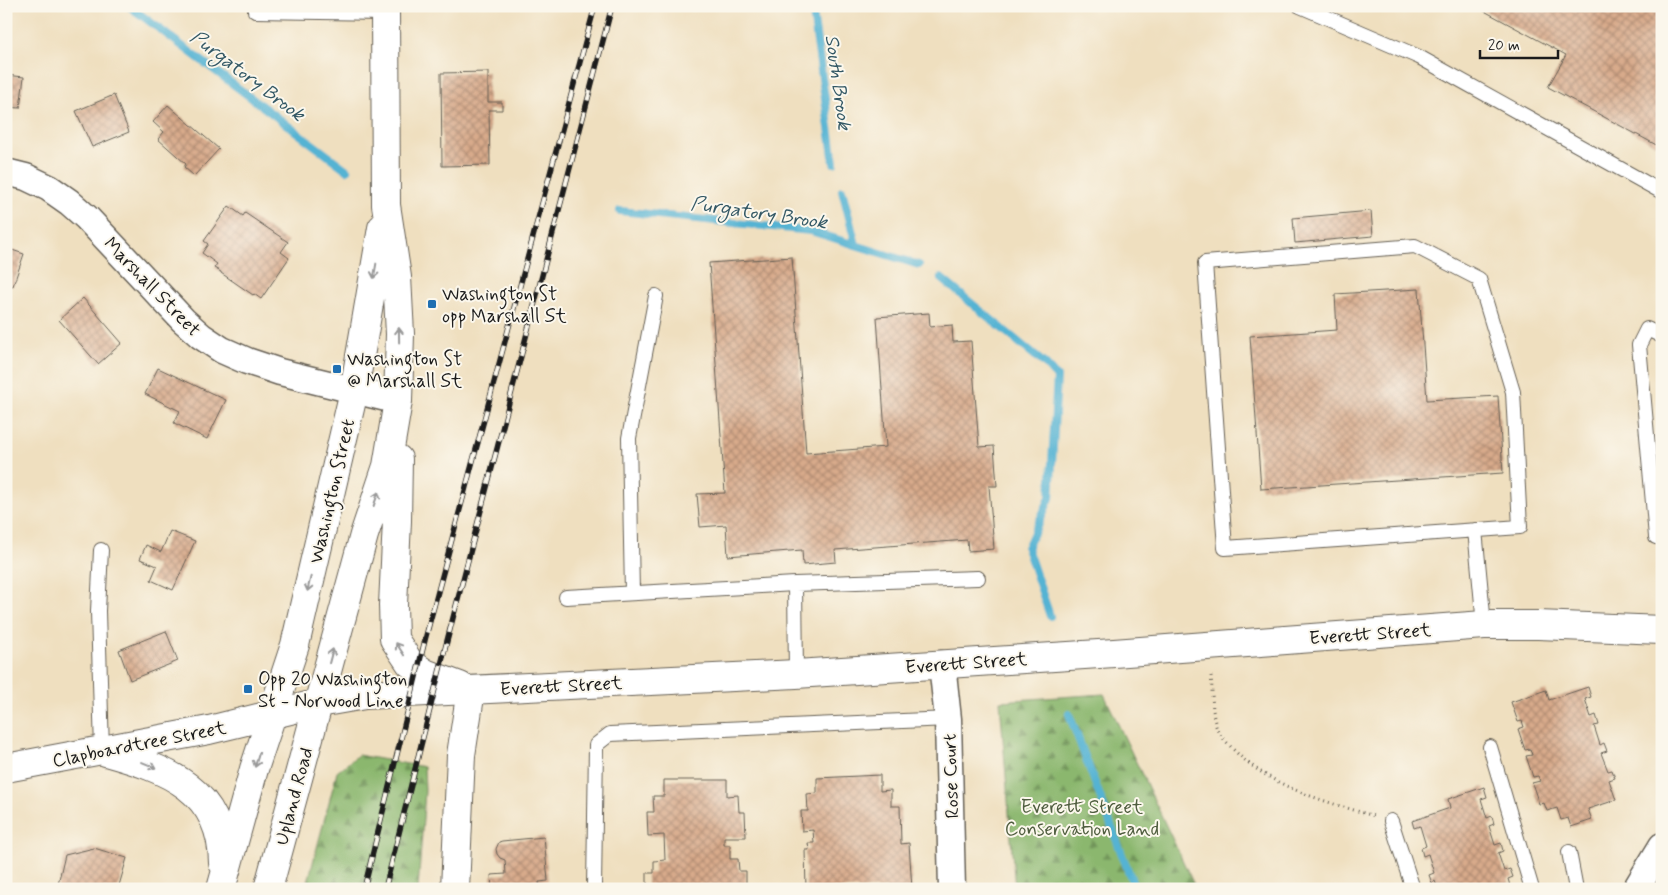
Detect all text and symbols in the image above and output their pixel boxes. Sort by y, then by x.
water label: Purgatory Brook [183,24,312,131]
scale bar [1480,28,1558,60]
water label: South Brook [817,33,858,134]
text: 20 m [1488,36,1520,56]
water label: Purgatory Brook [689,191,831,239]
street label: Marshall Street [98,232,206,342]
one-way arrow [369,262,379,278]
place label: Washington St opp Marshall St [442,282,567,329]
marker: Washington St opp Marshall St [426,298,438,310]
one-way arrow [394,327,404,344]
place label: Washington St @ Marshall St [347,347,462,394]
marker: Washington St @ Marshall St [331,363,343,375]
street label: Washington Street [304,417,364,567]
one-way arrow [372,492,381,508]
one-way arrow [304,575,313,591]
street label: Everett Street [1308,618,1432,651]
one-way arrow [395,642,405,656]
street label: Everett Street [904,647,1028,680]
one-way arrow [327,648,337,664]
place label: Opp 20 Washington St - Norwood Line [258,667,407,714]
street label: Everett Street [499,671,623,702]
marker: Opp 20 Washington St - Norwood Line [242,683,254,695]
street label: Clapboardtree Street [50,715,228,774]
street label: Rose Court [938,733,965,819]
street label: Upland Road [269,745,319,848]
one-way arrow [251,752,261,768]
one-way arrow [141,761,156,771]
park label: Everett Street Conservation Land [1005,795,1159,842]

